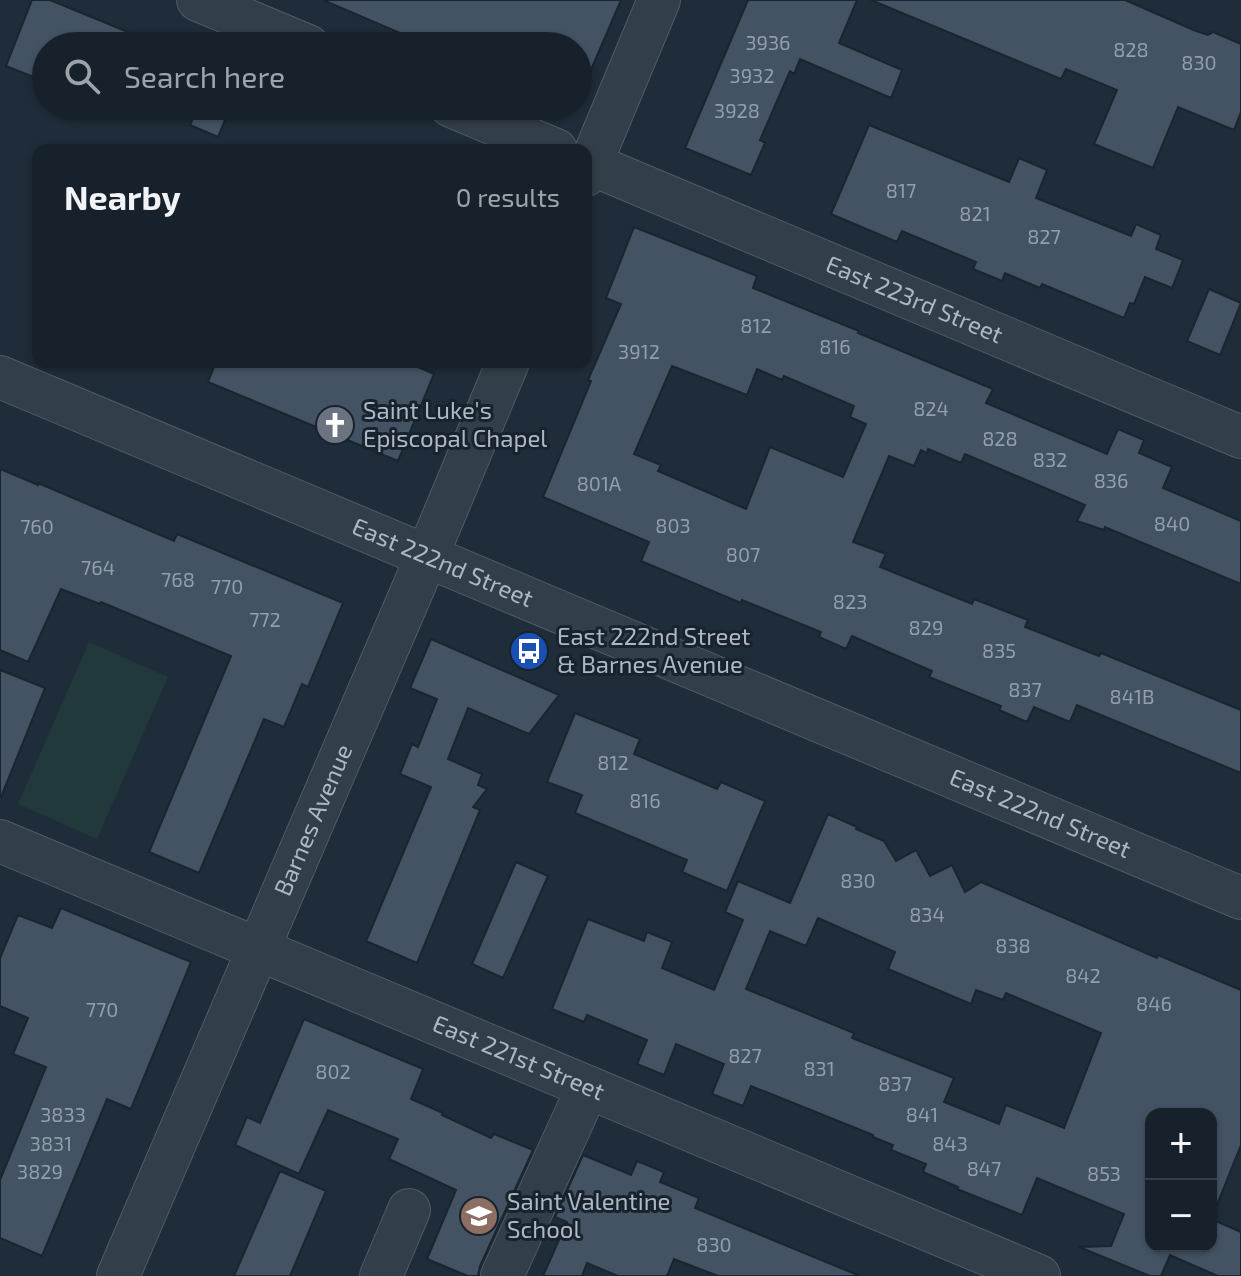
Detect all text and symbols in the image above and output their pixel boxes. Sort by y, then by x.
house number: 3936 [745,30,791,54]
search box [32,32,592,120]
house number: 828 [1113,37,1149,61]
house number: 830 [1181,50,1217,74]
icon: search [60,54,104,98]
text: Search here [124,58,285,94]
house number: 3932 [730,63,774,87]
house number: 3928 [714,98,760,122]
text: Nearby [64,176,181,217]
house number: 817 [886,178,916,202]
text: 0 results [456,181,560,212]
house number: 821 [959,201,991,225]
house number: 827 [1027,224,1061,248]
street label: East 223rd Street [822,248,1008,348]
house number: 812 [740,313,772,337]
house number: 816 [819,334,851,358]
house number: 3912 [618,339,660,363]
place label: Saint Luke's Episcopal Chapel [363,395,547,452]
house number: 824 [913,396,949,420]
church icon: Saint Luke's Episcopal Chapel [314,404,356,446]
house number: 828 [982,426,1018,450]
house number: 832 [1033,447,1067,471]
house number: 836 [1094,468,1128,492]
house number: 801A [577,471,622,495]
street label: East 222nd Street [348,511,538,612]
house number: 840 [1154,511,1190,535]
house number: 803 [655,513,691,537]
house number: 760 [20,514,54,538]
house number: 807 [726,542,760,566]
house number: 764 [81,555,115,579]
house number: 768 [161,567,195,591]
house number: 770 [211,574,243,598]
house number: 823 [833,589,867,613]
house number: 772 [249,607,281,631]
house number: 829 [909,615,943,639]
place label: East 222nd Street & Barnes Avenue [557,621,751,678]
bus stop icon: East 222nd Street & Barnes Avenue [508,630,550,672]
house number: 835 [982,638,1016,662]
house number: 837 [1008,677,1042,701]
house number: 841B [1110,684,1154,708]
street label: Barnes Avenue [267,739,358,900]
house number: 812 [597,750,629,774]
street label: East 222nd Street [946,761,1136,863]
house number: 816 [629,788,661,812]
house number: 830 [840,868,876,892]
house number: 834 [909,902,945,926]
house number: 838 [995,933,1031,957]
house number: 842 [1065,963,1101,987]
house number: 846 [1136,991,1172,1015]
house number: 770 [86,997,118,1021]
street label: East 221st Street [429,1008,609,1105]
house number: 827 [728,1043,762,1067]
house number: 831 [803,1056,835,1080]
house number: 802 [315,1059,351,1083]
house number: 837 [878,1071,912,1095]
house number: 3833 [40,1102,86,1126]
house number: 841 [906,1102,938,1126]
map controls [1145,1108,1217,1252]
button: + [1145,1108,1217,1180]
house number: 3831 [30,1131,72,1155]
house number: 843 [932,1131,968,1155]
house number: 847 [967,1156,1001,1180]
house number: 3829 [17,1159,63,1183]
house number: 853 [1087,1161,1121,1185]
button: − [1145,1180,1217,1252]
place label: Saint Valentine School [507,1186,670,1243]
school or university icon: Saint Valentine School [458,1195,500,1237]
house number: 830 [696,1232,732,1256]

